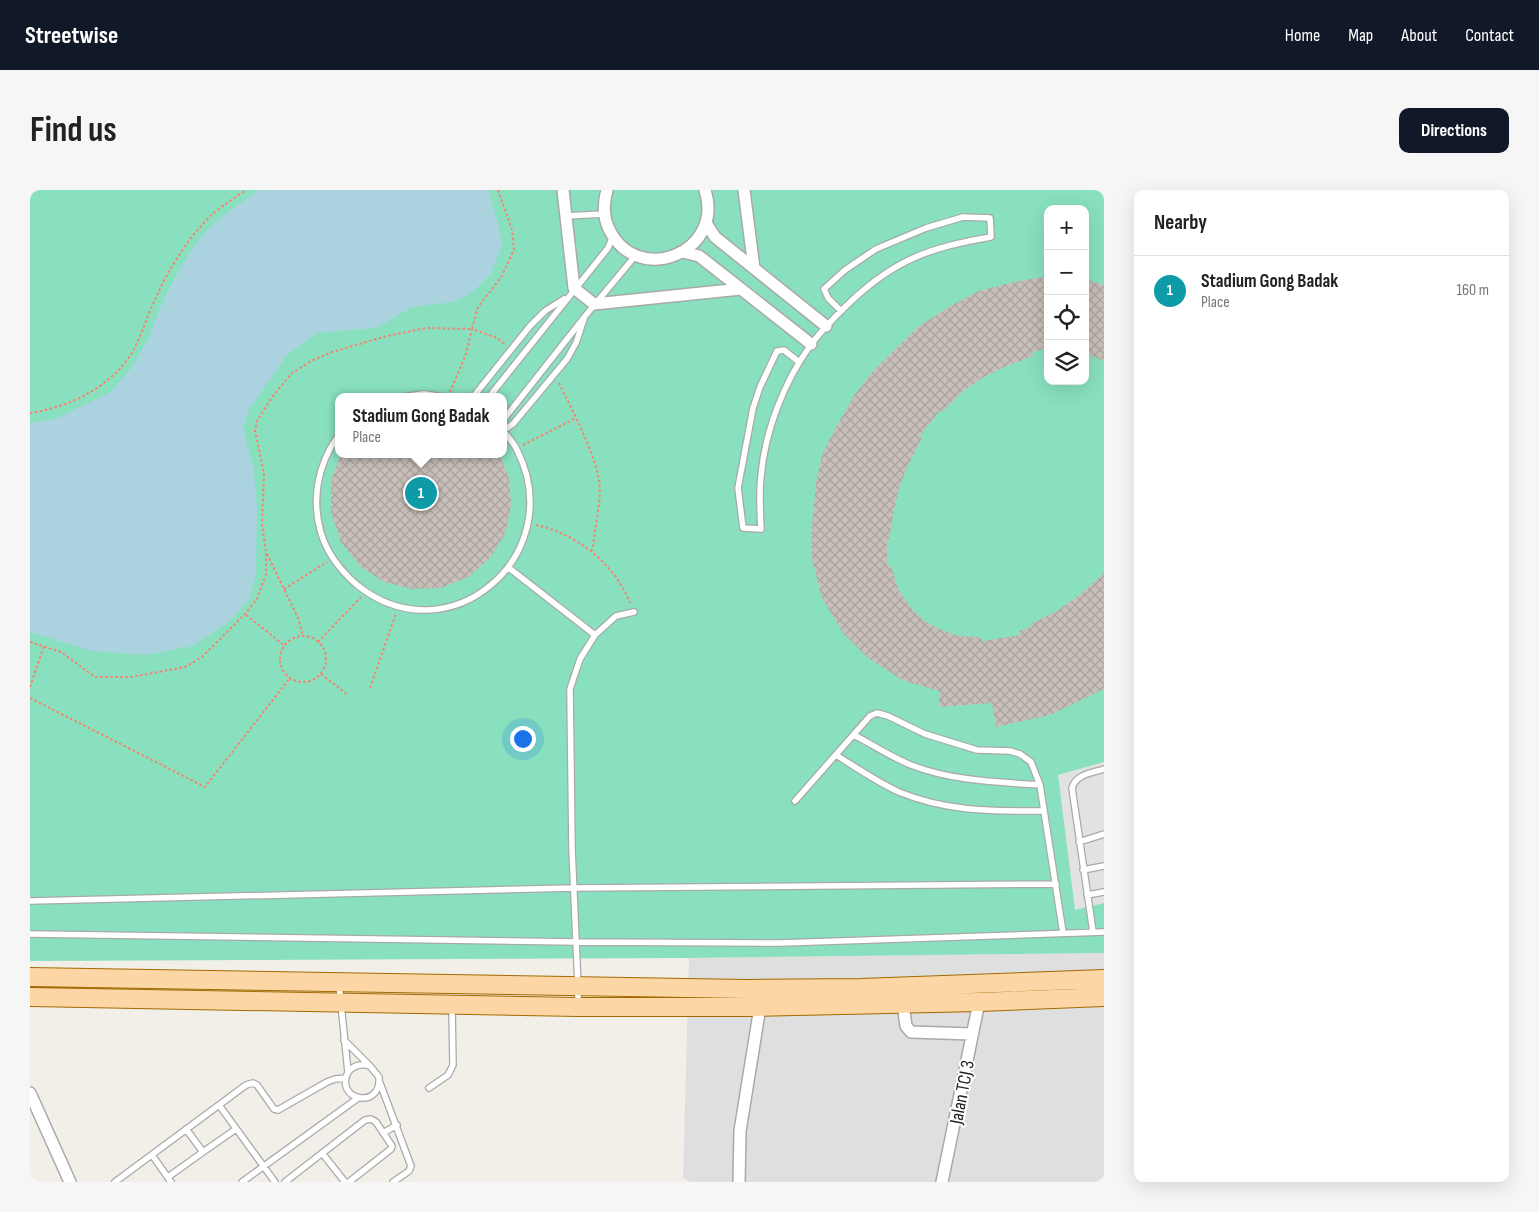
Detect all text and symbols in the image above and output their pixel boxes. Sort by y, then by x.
text: Streetwise [25,21,118,50]
text: Home [1285,25,1320,46]
text: Map [1348,25,1373,46]
text: About [1401,25,1437,46]
text: Contact [1465,25,1514,46]
button: Directions [1399,108,1509,153]
text: Find us [30,109,117,152]
map controls [1044,205,1089,385]
button: + [1044,205,1089,250]
text: Nearby [1154,210,1207,235]
button: − [1044,250,1089,295]
text: Stadium Gong Badak [1201,270,1338,293]
text: 1 [1167,281,1173,300]
text: 160 m [1456,281,1489,300]
text: Place [1201,293,1230,312]
button: locate [1044,295,1089,340]
button: layers [1044,340,1089,385]
popup [335,393,507,458]
text: Stadium Gong Badak [352,405,490,428]
text: Place [352,428,381,447]
pin: 1 [405,474,437,512]
your location [510,726,536,752]
street label: Jalan TCJ 3 [945,1058,980,1127]

